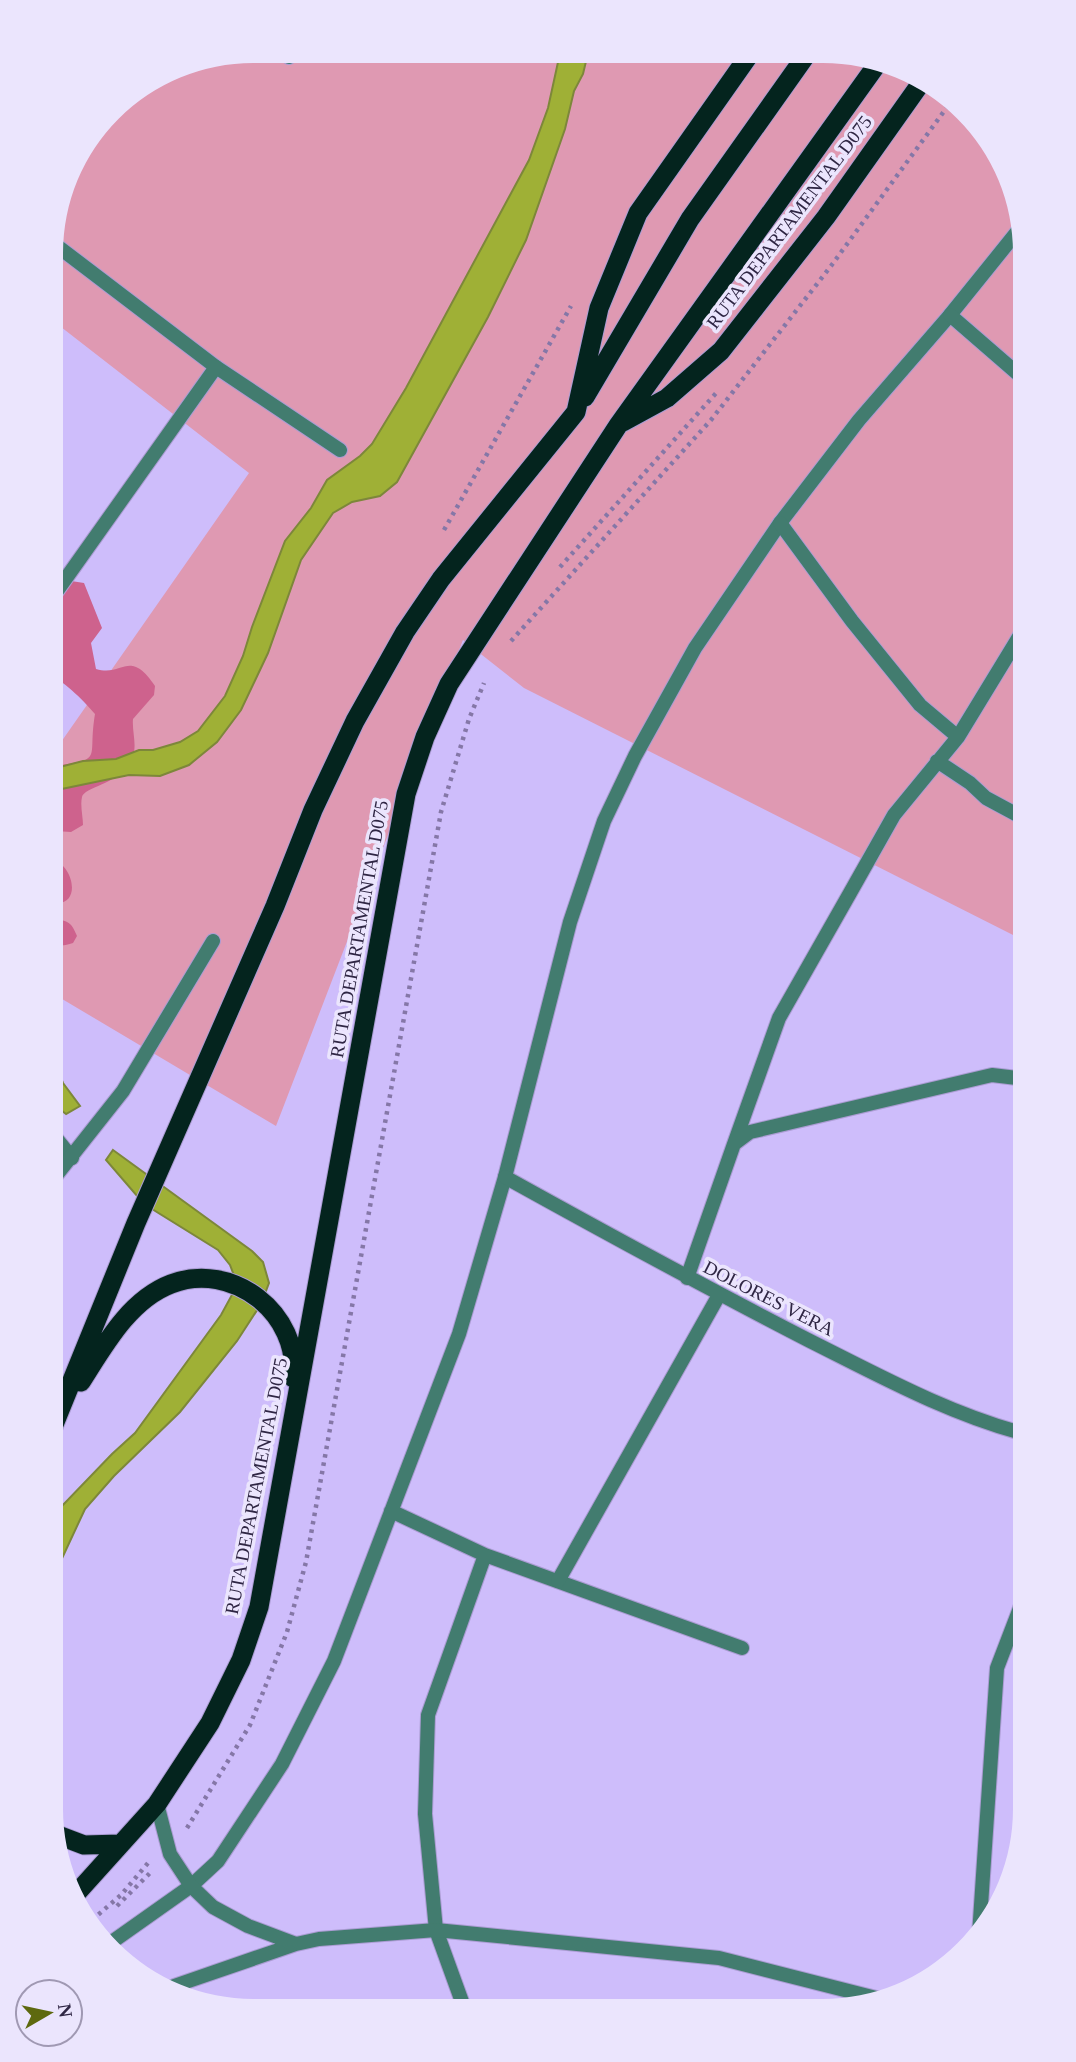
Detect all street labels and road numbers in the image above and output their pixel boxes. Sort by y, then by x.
street label: RUTA DEPARTAMENTAL D075 [702,111,876,333]
street label: RUTA DEPARTAMENTAL D075 [326,799,392,1059]
street label: DOLORES VERA [700,1256,838,1340]
street label: RUTA DEPARTAMENTAL D075 [221,1356,291,1616]

